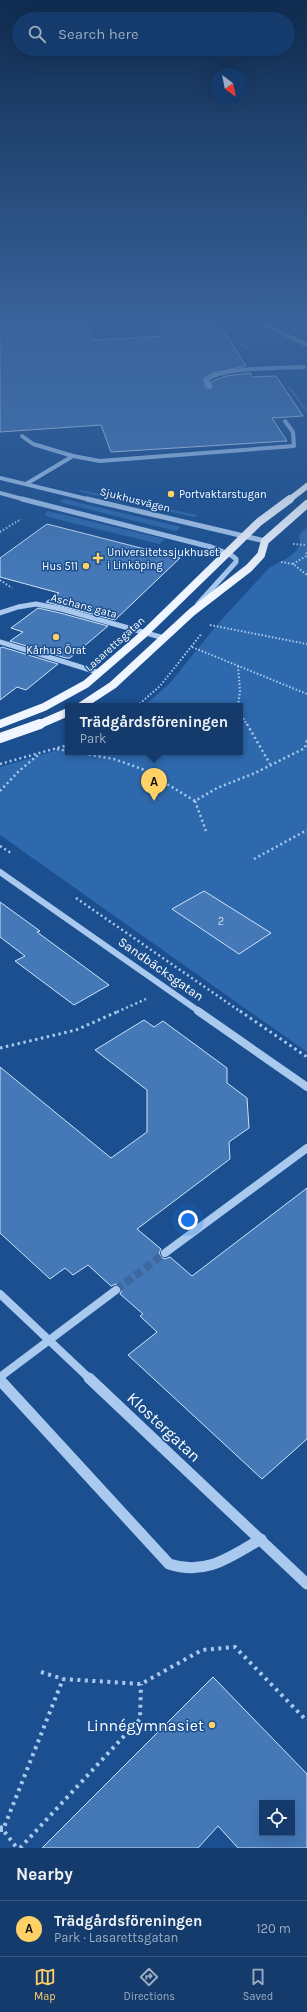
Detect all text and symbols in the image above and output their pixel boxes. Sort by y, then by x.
search box [12,12,295,56]
icon: search [26,23,48,45]
text: Search here [58,25,139,43]
north arrow [211,68,247,104]
street label: Sjukhusvägen [98,485,172,515]
place label: Portvaktarstugan [179,488,267,501]
marker: Portvaktarstugan [166,489,176,499]
place label: Universitetssjukhuset i Linköping [107,546,219,572]
marker: Universitetssjukhuset i Linköping [92,552,104,564]
place label: Hus 511 [42,560,78,573]
marker: Hus 511 [81,561,91,571]
street label: Aschans gata [49,591,119,621]
street label: Lasarettsgatan [82,614,148,674]
marker: Kårhus Örat [51,632,61,642]
place label: Kårhus Örat [26,643,86,657]
popup [65,703,243,755]
text: Trädgårdsföreningen [80,713,228,731]
text: Park [80,731,106,746]
pin: A [141,768,167,801]
house number: 2 [218,915,224,928]
street label: Sandbäcksgatan [115,934,207,1004]
your location [178,1210,198,1230]
street label: Klostergatan [123,1388,205,1466]
place label: Linnégymnasiet [87,1716,204,1735]
marker: Linnégymnasiet [207,1720,217,1730]
map controls [259,1800,295,1836]
button: locate [259,1800,295,1836]
text: Nearby [16,1864,73,1884]
text: Trädgårdsföreningen [54,1912,202,1930]
text: A [25,1921,33,1936]
text: 120 m [256,1921,291,1936]
text: Park · Lasarettsgatan [54,1930,178,1945]
tab: Map [34,1966,56,2003]
tab: Directions [123,1966,175,2003]
tab: Saved [243,1966,273,2003]

